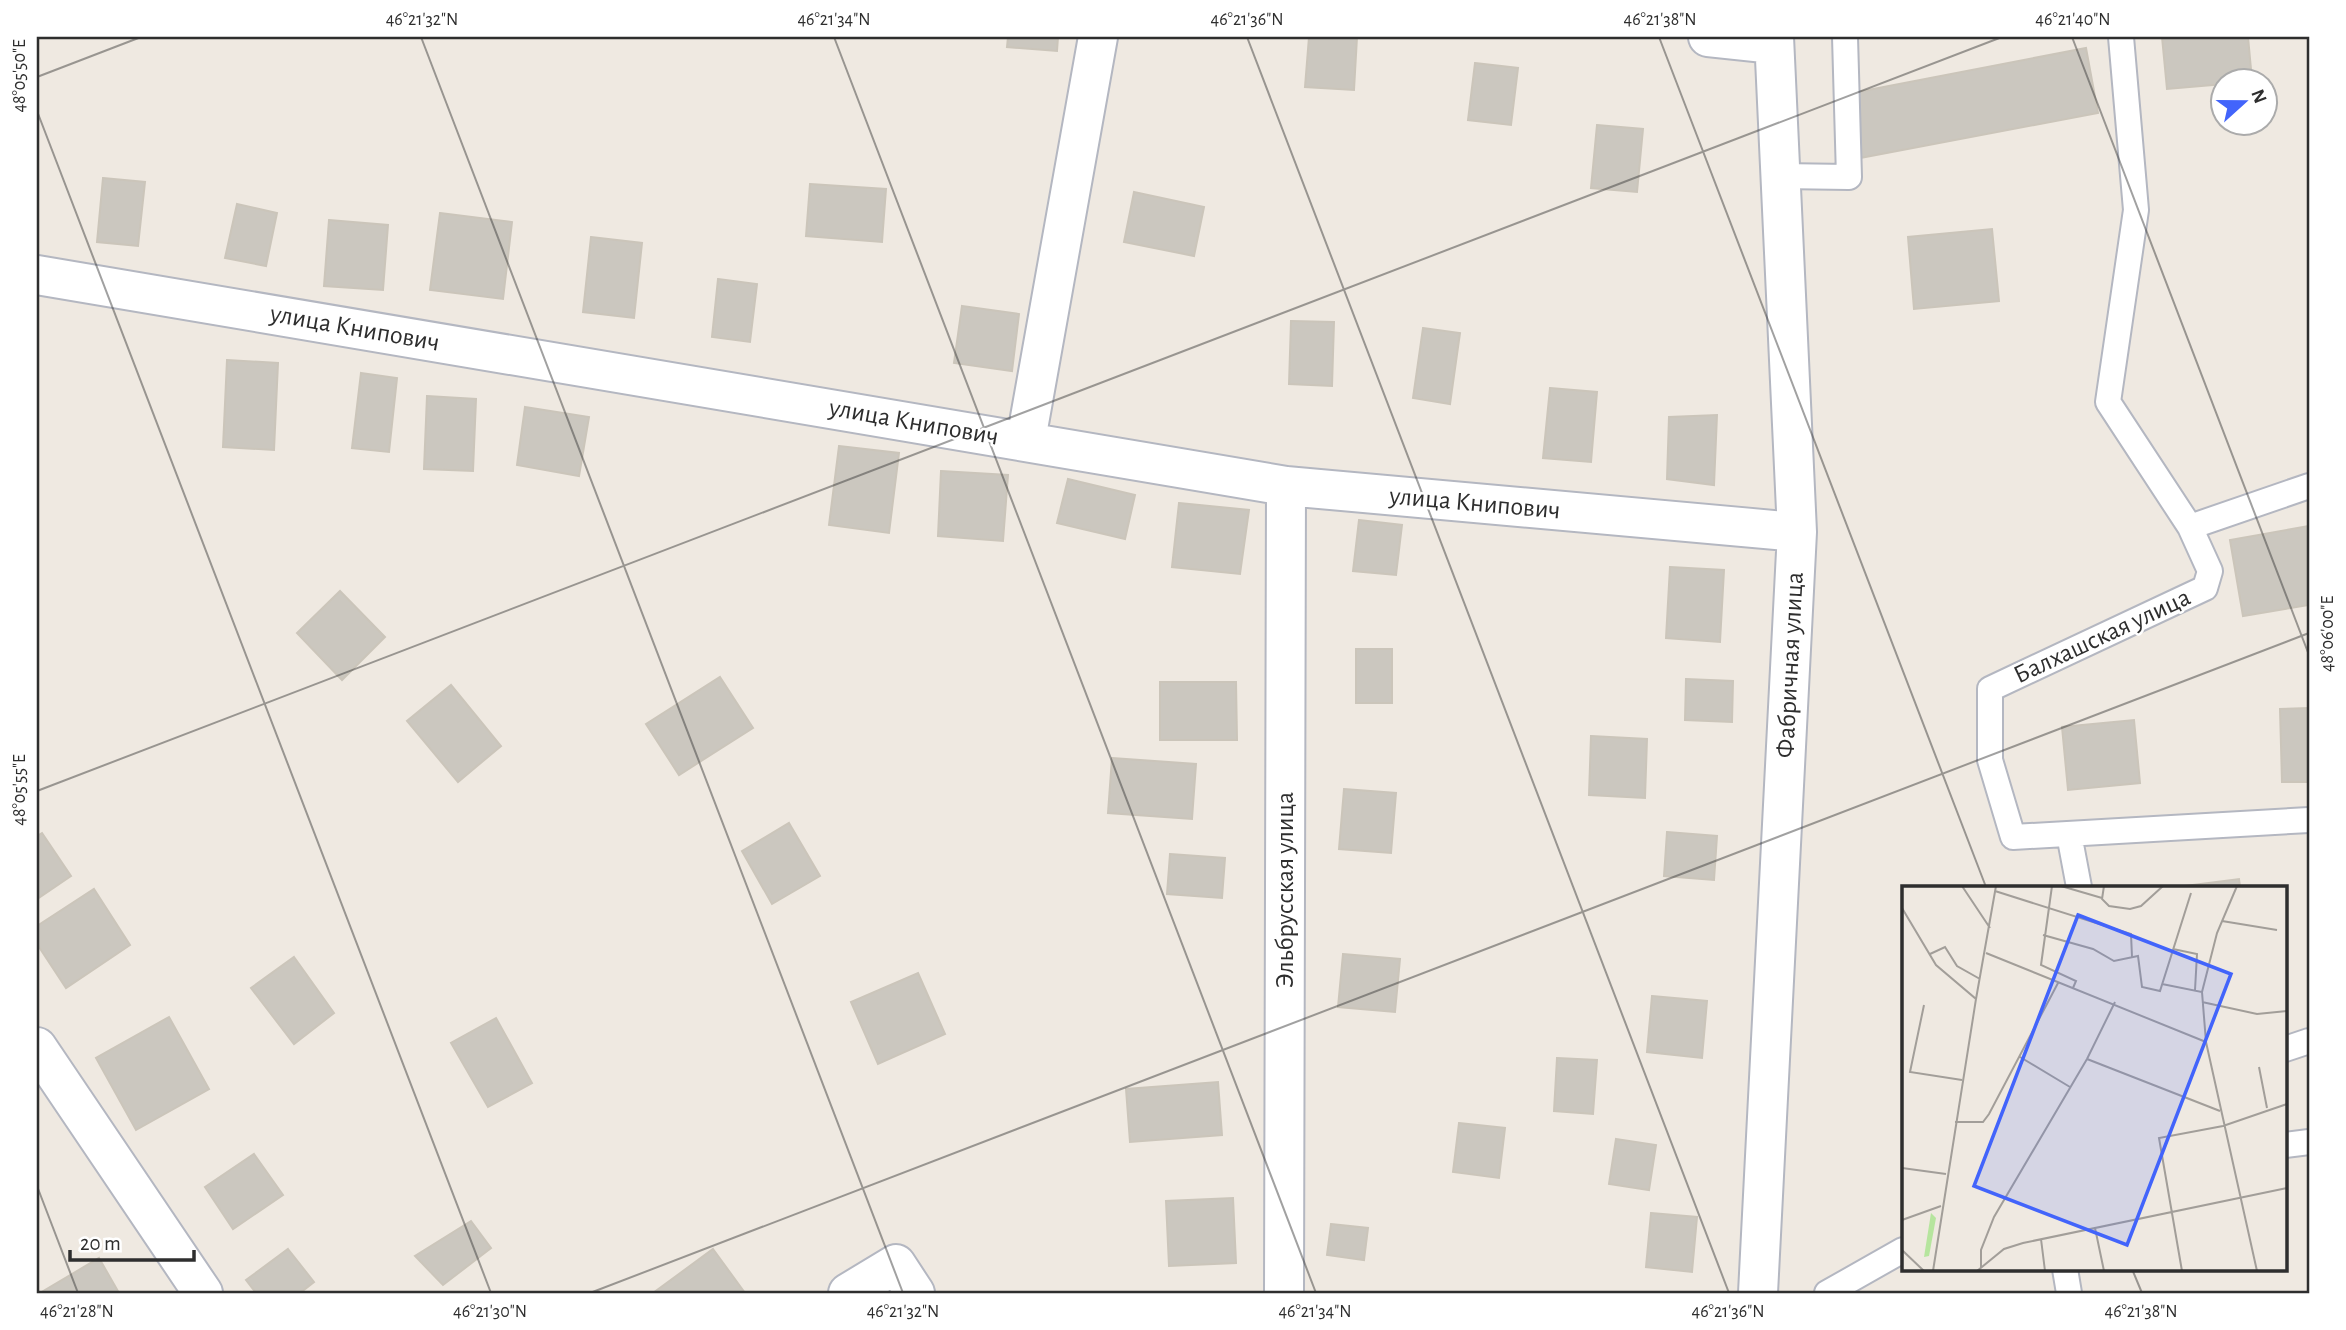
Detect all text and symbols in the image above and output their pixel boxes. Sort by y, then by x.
text: 46°21'32"N [386,11,458,29]
text: 46°21'34"N [797,11,871,29]
text: 46°21'36"N [1211,11,1283,29]
text: 46°21'38"N [1623,11,1697,29]
text: 46°21'40"N [2035,11,2111,29]
text: 48°05'50"E [11,39,29,113]
north arrow [2210,66,2280,136]
text: N [2247,87,2270,106]
street label: улица Книпович [267,300,442,356]
street label: улица Книпович [826,394,1001,450]
street label: улица Книпович [1387,482,1562,523]
street label: Фабричная улица [1772,571,1808,759]
street label: Балхашская улица [2010,584,2194,688]
text: 48°06'00"E [2319,596,2337,672]
text: 48°05'55"E [11,754,29,826]
street label: Эльбрусская улица [1272,792,1298,988]
inset map [1902,886,2286,1270]
scale bar [70,1218,194,1262]
text: 20 m [80,1233,121,1254]
text: 46°21'28"N [40,1303,114,1321]
text: 46°21'30"N [453,1303,527,1321]
text: 46°21'32"N [867,1303,939,1321]
text: 46°21'34"N [1278,1303,1352,1321]
text: 46°21'36"N [1692,1303,1764,1321]
text: 46°21'38"N [2104,1303,2178,1321]

